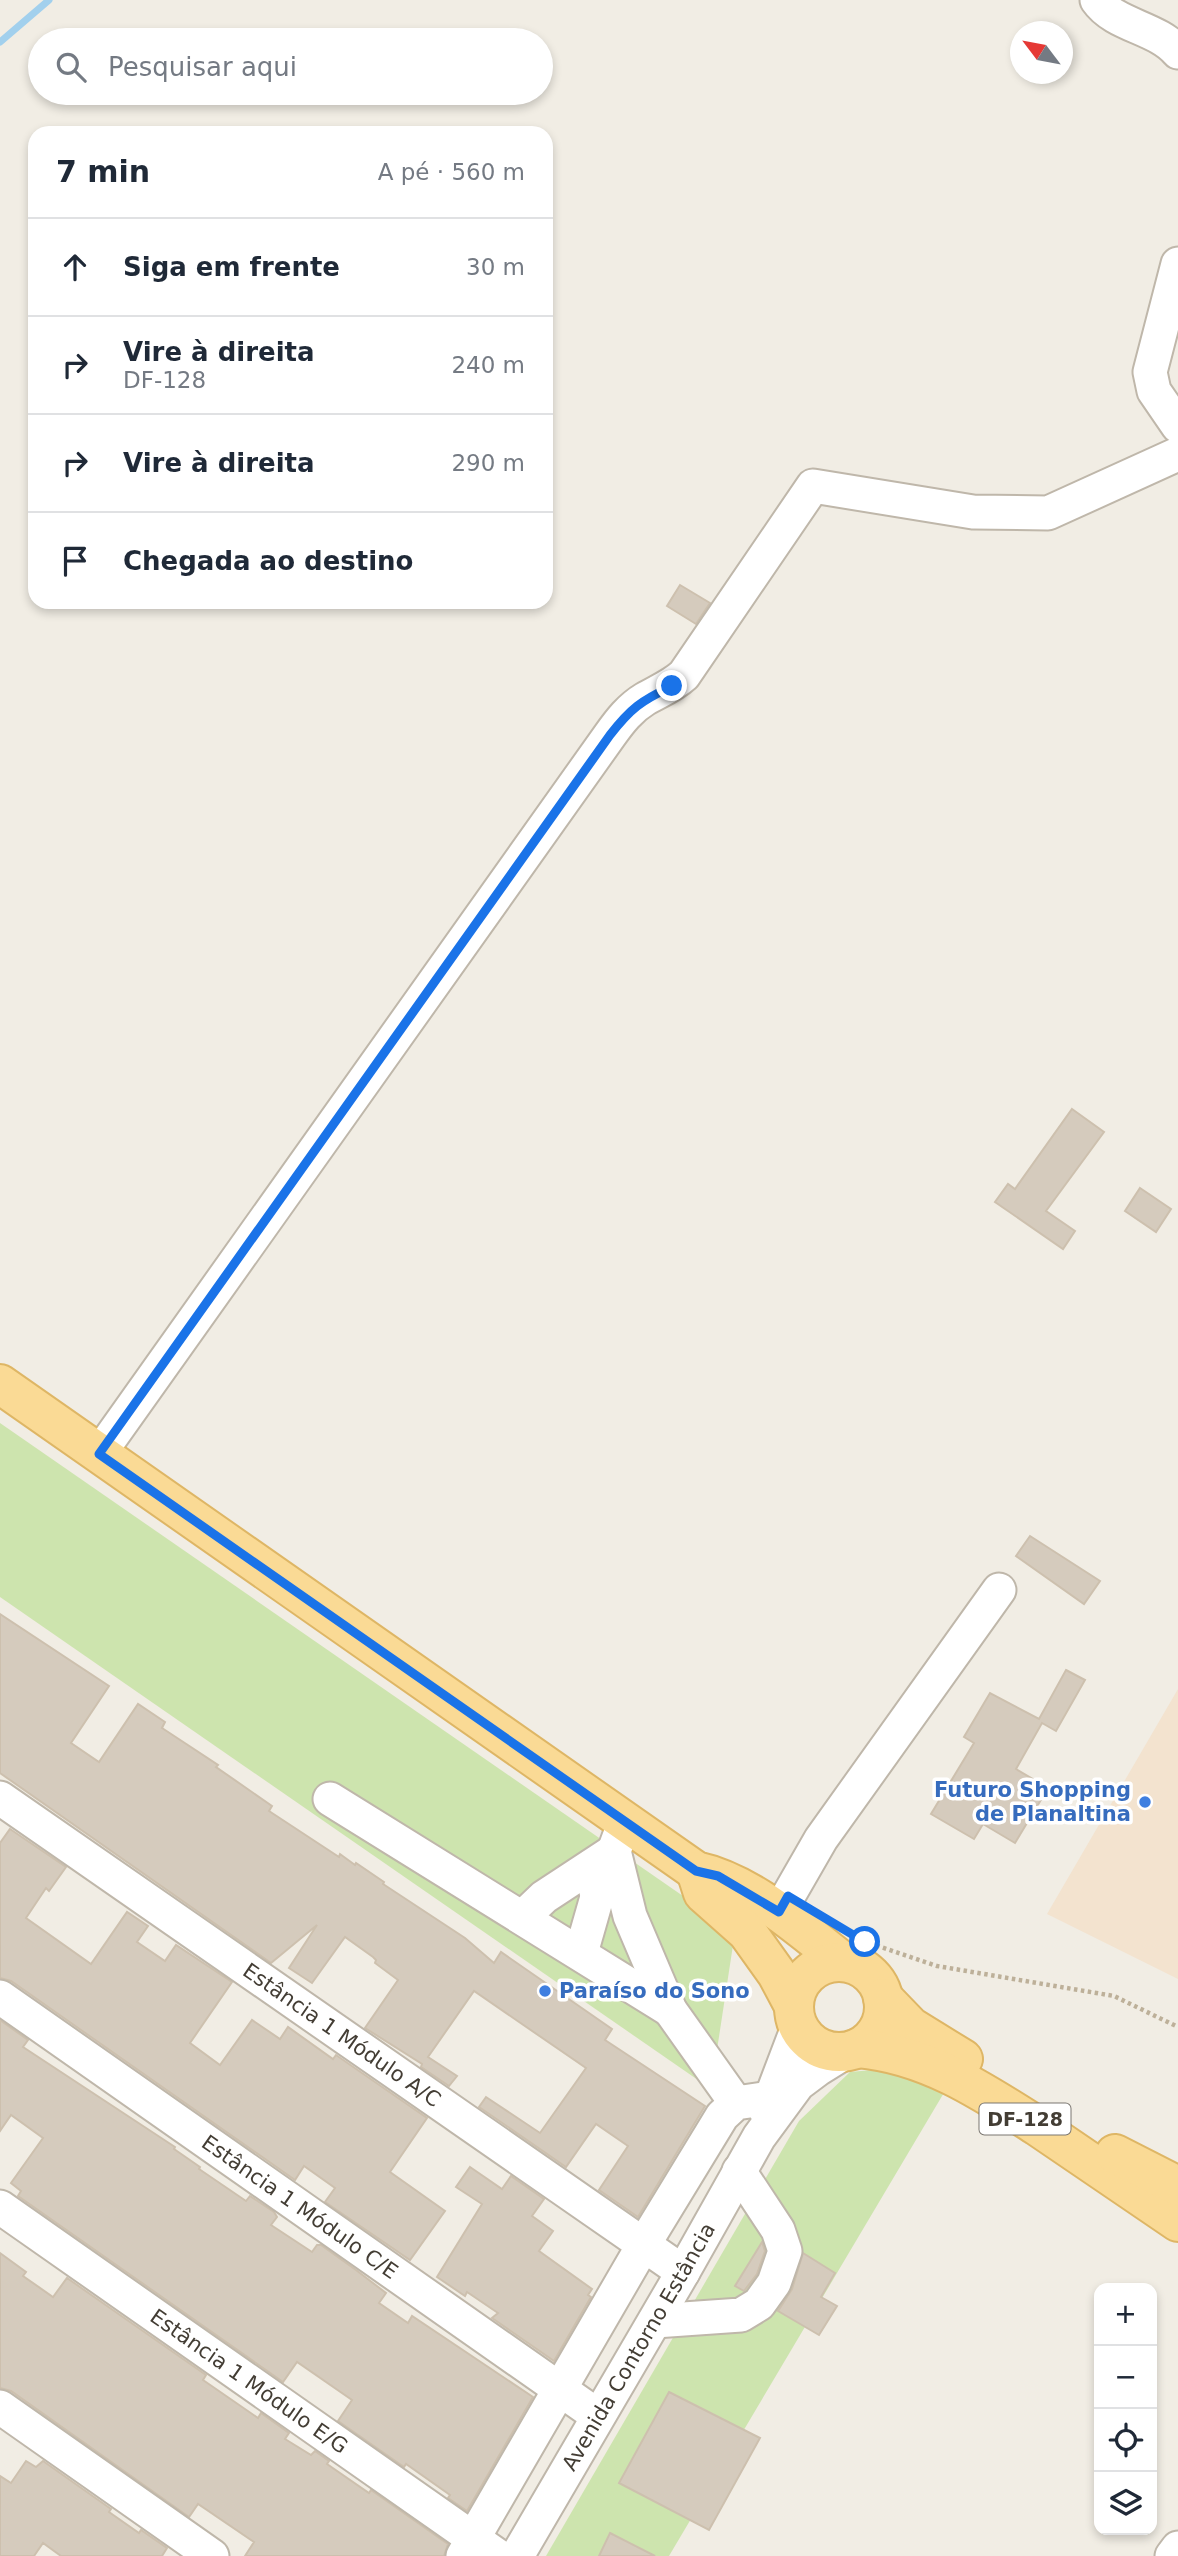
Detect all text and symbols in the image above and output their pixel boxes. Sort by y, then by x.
north arrow [1010,21,1073,84]
search box [28,28,553,105]
icon: search [52,48,90,86]
text: Pesquisar aqui [108,52,297,82]
text: 7 min [56,154,150,189]
text: A pé · 560 m [378,159,525,185]
icon: ahead [56,248,94,286]
text: Siga em frente [123,252,340,282]
text: 30 m [466,254,525,280]
text: Vire à direita [123,337,315,367]
icon: right [56,346,94,384]
text: 240 m [451,352,525,378]
text: DF-128 [123,367,206,393]
icon: right [56,444,94,482]
text: Vire à direita [123,448,315,478]
text: 290 m [451,450,525,476]
icon: arrive [56,542,94,580]
text: Chegada ao destino [123,546,413,576]
route end [656,670,687,701]
place label: Futuro Shopping de Planaltina [934,1778,1131,1826]
marker: Futuro Shopping de Planaltina [1137,1794,1153,1810]
route start [849,1926,880,1957]
street label: Estância 1 Módulo A/C [238,1958,445,2112]
place label: Paraíso do Sono [559,1979,750,2003]
marker: Paraíso do Sono [537,1983,553,1999]
road number: DF-128 [979,2104,1070,2134]
street label: Estância 1 Módulo C/E [197,2130,402,2284]
street label: Avenida Contorno Estância [557,2219,720,2475]
map controls [1094,2283,1157,2535]
button: + [1094,2283,1157,2346]
street label: Estância 1 Módulo E/G [146,2304,352,2459]
button: − [1094,2346,1157,2409]
button: locate [1094,2409,1157,2472]
button: layers [1094,2472,1157,2535]

